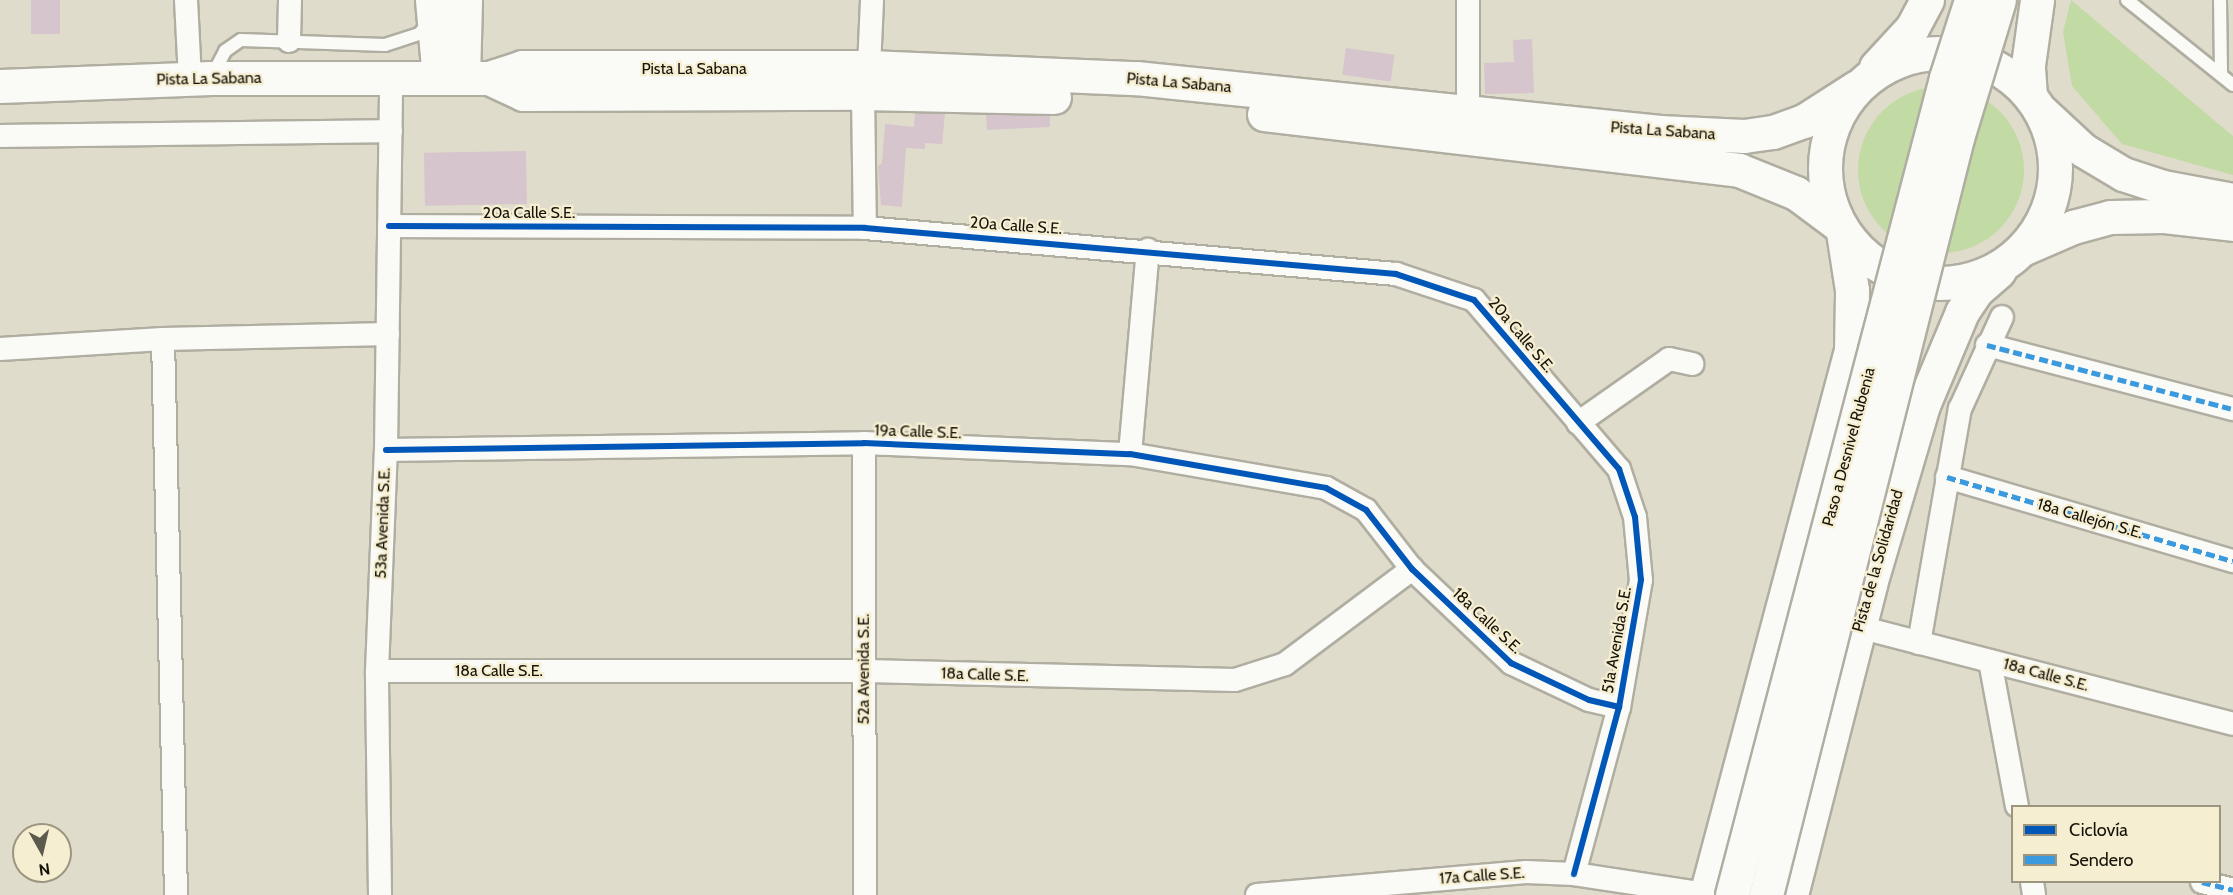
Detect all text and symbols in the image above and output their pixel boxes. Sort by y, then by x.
street label: Pista La Sabana [641,59,747,79]
street label: Pista La Sabana [156,68,262,90]
street label: Pista La Sabana [1126,69,1232,97]
street label: Pista La Sabana [1610,118,1716,144]
street label: 20a Calle S.E. [483,203,575,223]
street label: 20a Calle S.E. [969,213,1063,239]
street label: 20a Calle S.E. [1484,293,1558,377]
street label: Paso a Desnivel Rubenia [1819,365,1879,529]
street label: 19a Calle S.E. [874,421,962,443]
street label: 53a Avenida S.E. [371,467,395,579]
street label: Pista de la Solidaridad [1848,488,1908,634]
street label: 18a Callejón S.E. [2035,495,2145,543]
street label: 18a Calle S.E. [1448,584,1526,658]
street label: 51a Avenida S.E. [1598,585,1636,695]
street label: 52a Avenida S.E. [854,614,874,724]
street label: 18a Calle S.E. [2001,654,2091,696]
street label: 18a Calle S.E. [455,661,543,681]
street label: 18a Calle S.E. [941,664,1029,686]
legend [2011,805,2221,883]
text: Ciclovía [2069,819,2128,841]
north arrow [12,823,72,883]
text: Sendero [2069,849,2133,871]
text: N [37,859,51,880]
street label: 17a Calle S.E. [1439,863,1525,889]

